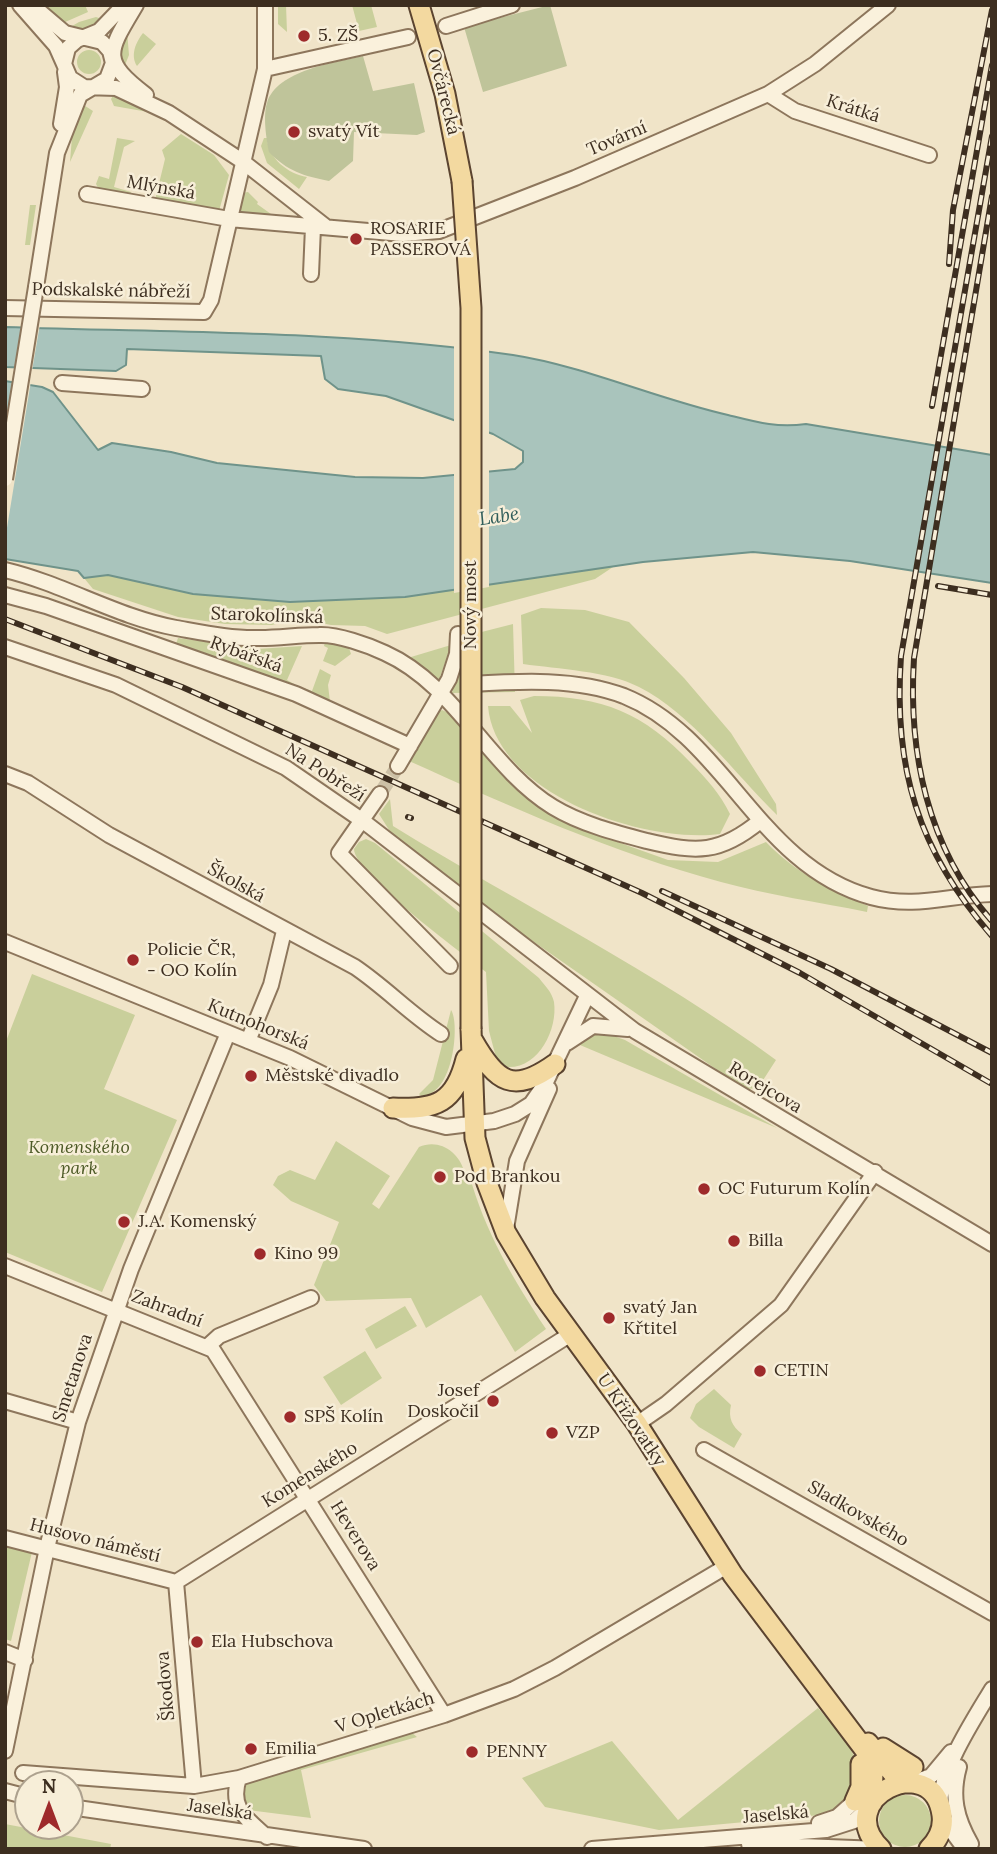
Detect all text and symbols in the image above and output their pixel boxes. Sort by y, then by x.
place label: 5. ZŠ [318,25,358,47]
marker: 5. ZŠ [296,28,312,44]
street label: Ovčárecká [422,47,464,137]
street label: Krátká [823,90,883,128]
street label: Tovární [584,117,650,161]
place label: svatý Vít [308,121,379,143]
marker: svatý Vít [286,124,302,140]
street label: Mlýnská [125,171,197,205]
place label: ROSARIE PASSEROVÁ [370,218,471,260]
marker: ROSARIE PASSEROVÁ [348,231,364,247]
street label: Podskalské nábřeží [31,279,191,303]
water label: Labe [478,503,520,531]
street label: Nový most [460,560,482,650]
street label: Starokolínská [210,603,324,629]
street label: Rybářská [207,632,285,678]
street label: Na Pobřeží [281,739,369,807]
street label: Školská [203,858,269,908]
place label: Policie ČR, - OO Kolín [147,939,237,982]
marker: Policie ČR, - OO Kolín [125,952,141,968]
street label: Kutnohorská [204,995,312,1055]
street label: Rorejcova [724,1058,806,1118]
place label: Městské divadlo [265,1065,399,1087]
marker: Městské divadlo [243,1068,259,1084]
park label: Komenského park [28,1137,130,1180]
place label: Pod Brankou [454,1166,561,1188]
marker: Pod Brankou [432,1169,448,1185]
place label: OC Futurum Kolín [718,1178,871,1200]
marker: OC Futurum Kolín [696,1181,712,1197]
place label: J.A. Komenský [138,1211,257,1233]
marker: J.A. Komenský [116,1214,132,1230]
place label: Billa [748,1230,783,1252]
marker: Billa [726,1233,742,1249]
place label: Kino 99 [274,1243,338,1265]
marker: Kino 99 [252,1246,268,1262]
street label: Zahradní [128,1286,206,1332]
place label: svatý Jan Křtitel [623,1297,697,1340]
marker: svatý Jan Křtitel [601,1310,617,1326]
street label: Smetanova [49,1331,97,1425]
place label: CETIN [774,1360,829,1382]
marker: CETIN [752,1363,768,1379]
street label: U Křižovatky [592,1370,670,1470]
place label: Josef Doskočil [407,1380,479,1422]
marker: Josef Doskočil [485,1393,501,1409]
place label: SPŠ Kolín [304,1406,383,1428]
marker: SPŠ Kolín [282,1409,298,1425]
place label: VZP [566,1422,600,1444]
marker: VZP [544,1425,560,1441]
street label: Komenského [258,1437,362,1513]
street label: Sladkovského [804,1476,912,1552]
street label: Heverova [325,1497,385,1575]
street label: Husovo náměstí [27,1514,163,1568]
place label: Ela Hubschova [211,1631,333,1653]
marker: Ela Hubschova [189,1634,205,1650]
street label: Škodova [152,1650,180,1722]
street label: V Opletkách [333,1688,437,1738]
place label: Emilia [265,1738,317,1760]
marker: Emilia [243,1741,259,1757]
place label: PENNY [486,1741,547,1763]
marker: PENNY [464,1744,480,1760]
north arrow [14,1770,84,1840]
text: N [42,1774,56,1798]
street label: Jaselská [186,1795,254,1825]
street label: Jaselská [742,1801,810,1829]

